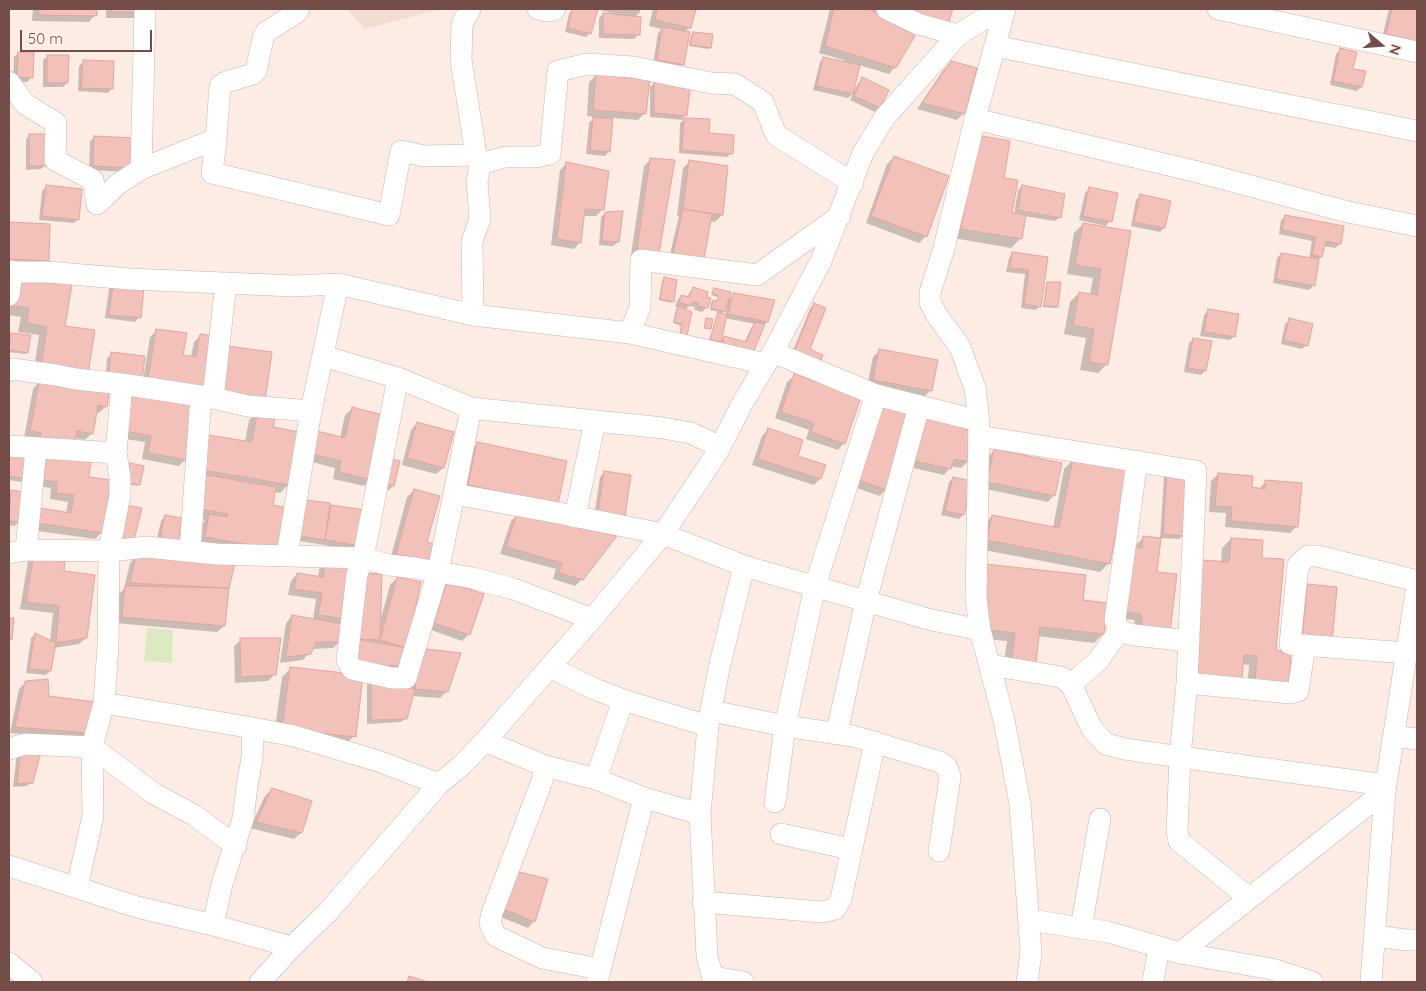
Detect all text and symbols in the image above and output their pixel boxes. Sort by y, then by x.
scale bar [22,20,155,52]
north arrow [1356,20,1406,70]
text: 50 m [28,29,63,48]
text: N [1385,42,1405,57]

